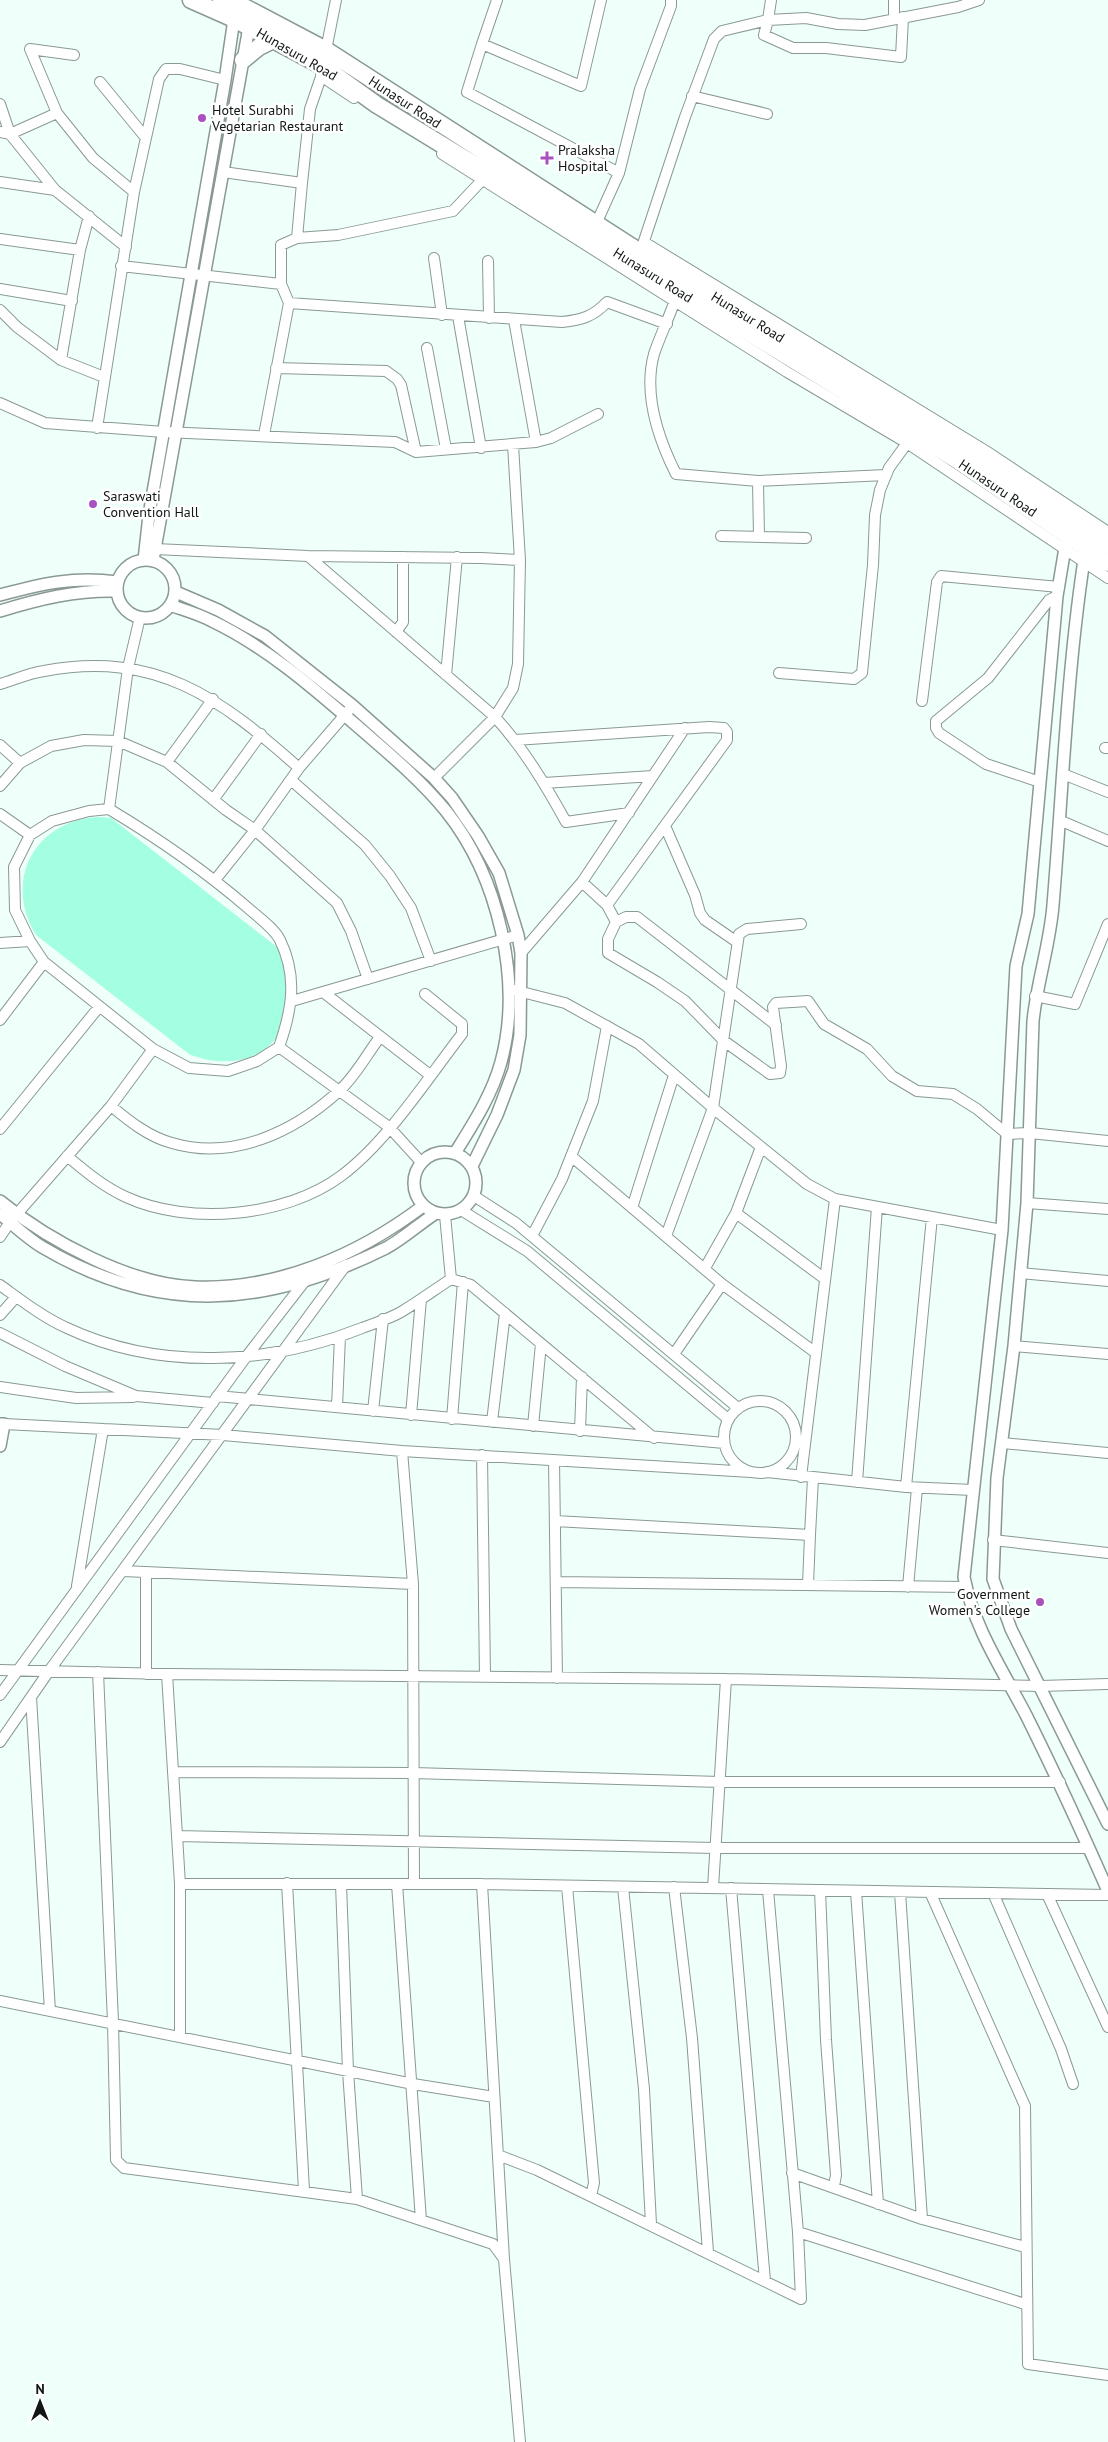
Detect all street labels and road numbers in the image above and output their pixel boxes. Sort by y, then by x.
street label: Hunasuru Road [253,24,341,84]
street label: Hunasur Road [365,72,445,132]
street label: Hunasuru Road [610,243,696,307]
street label: Hunasur Road [708,287,788,347]
street label: Hunasuru Road [955,455,1041,521]

